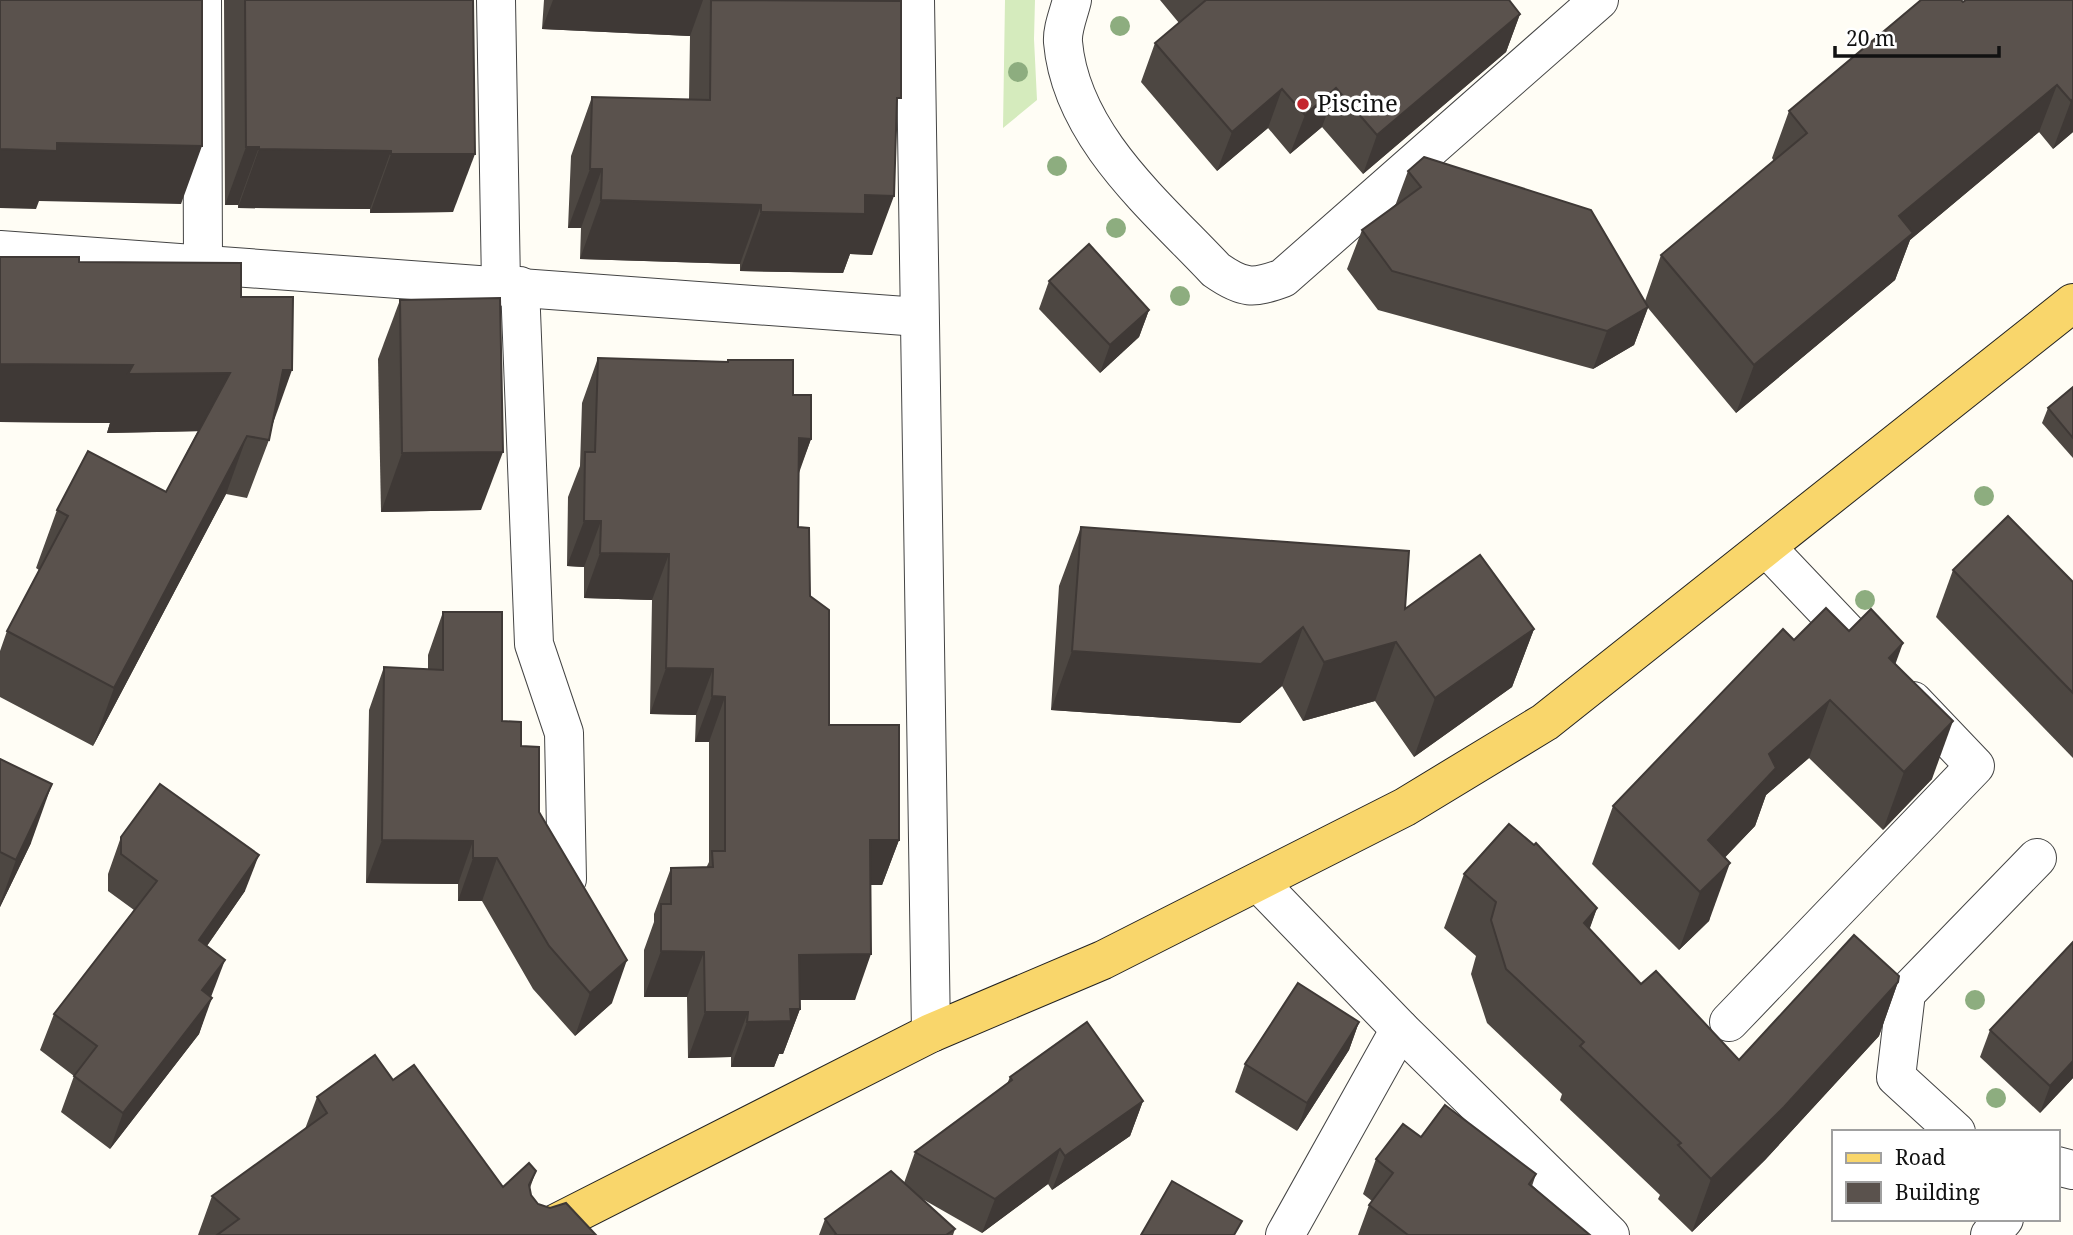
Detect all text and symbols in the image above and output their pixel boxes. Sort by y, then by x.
scale bar [1835,14,2000,58]
text: 20 m [1846,24,1895,52]
place label: Piscine [1317,86,1398,119]
marker: Piscine [1295,96,1311,112]
legend [1832,1130,2059,1221]
text: Road [1895,1143,1946,1171]
text: Building [1895,1178,1980,1206]

